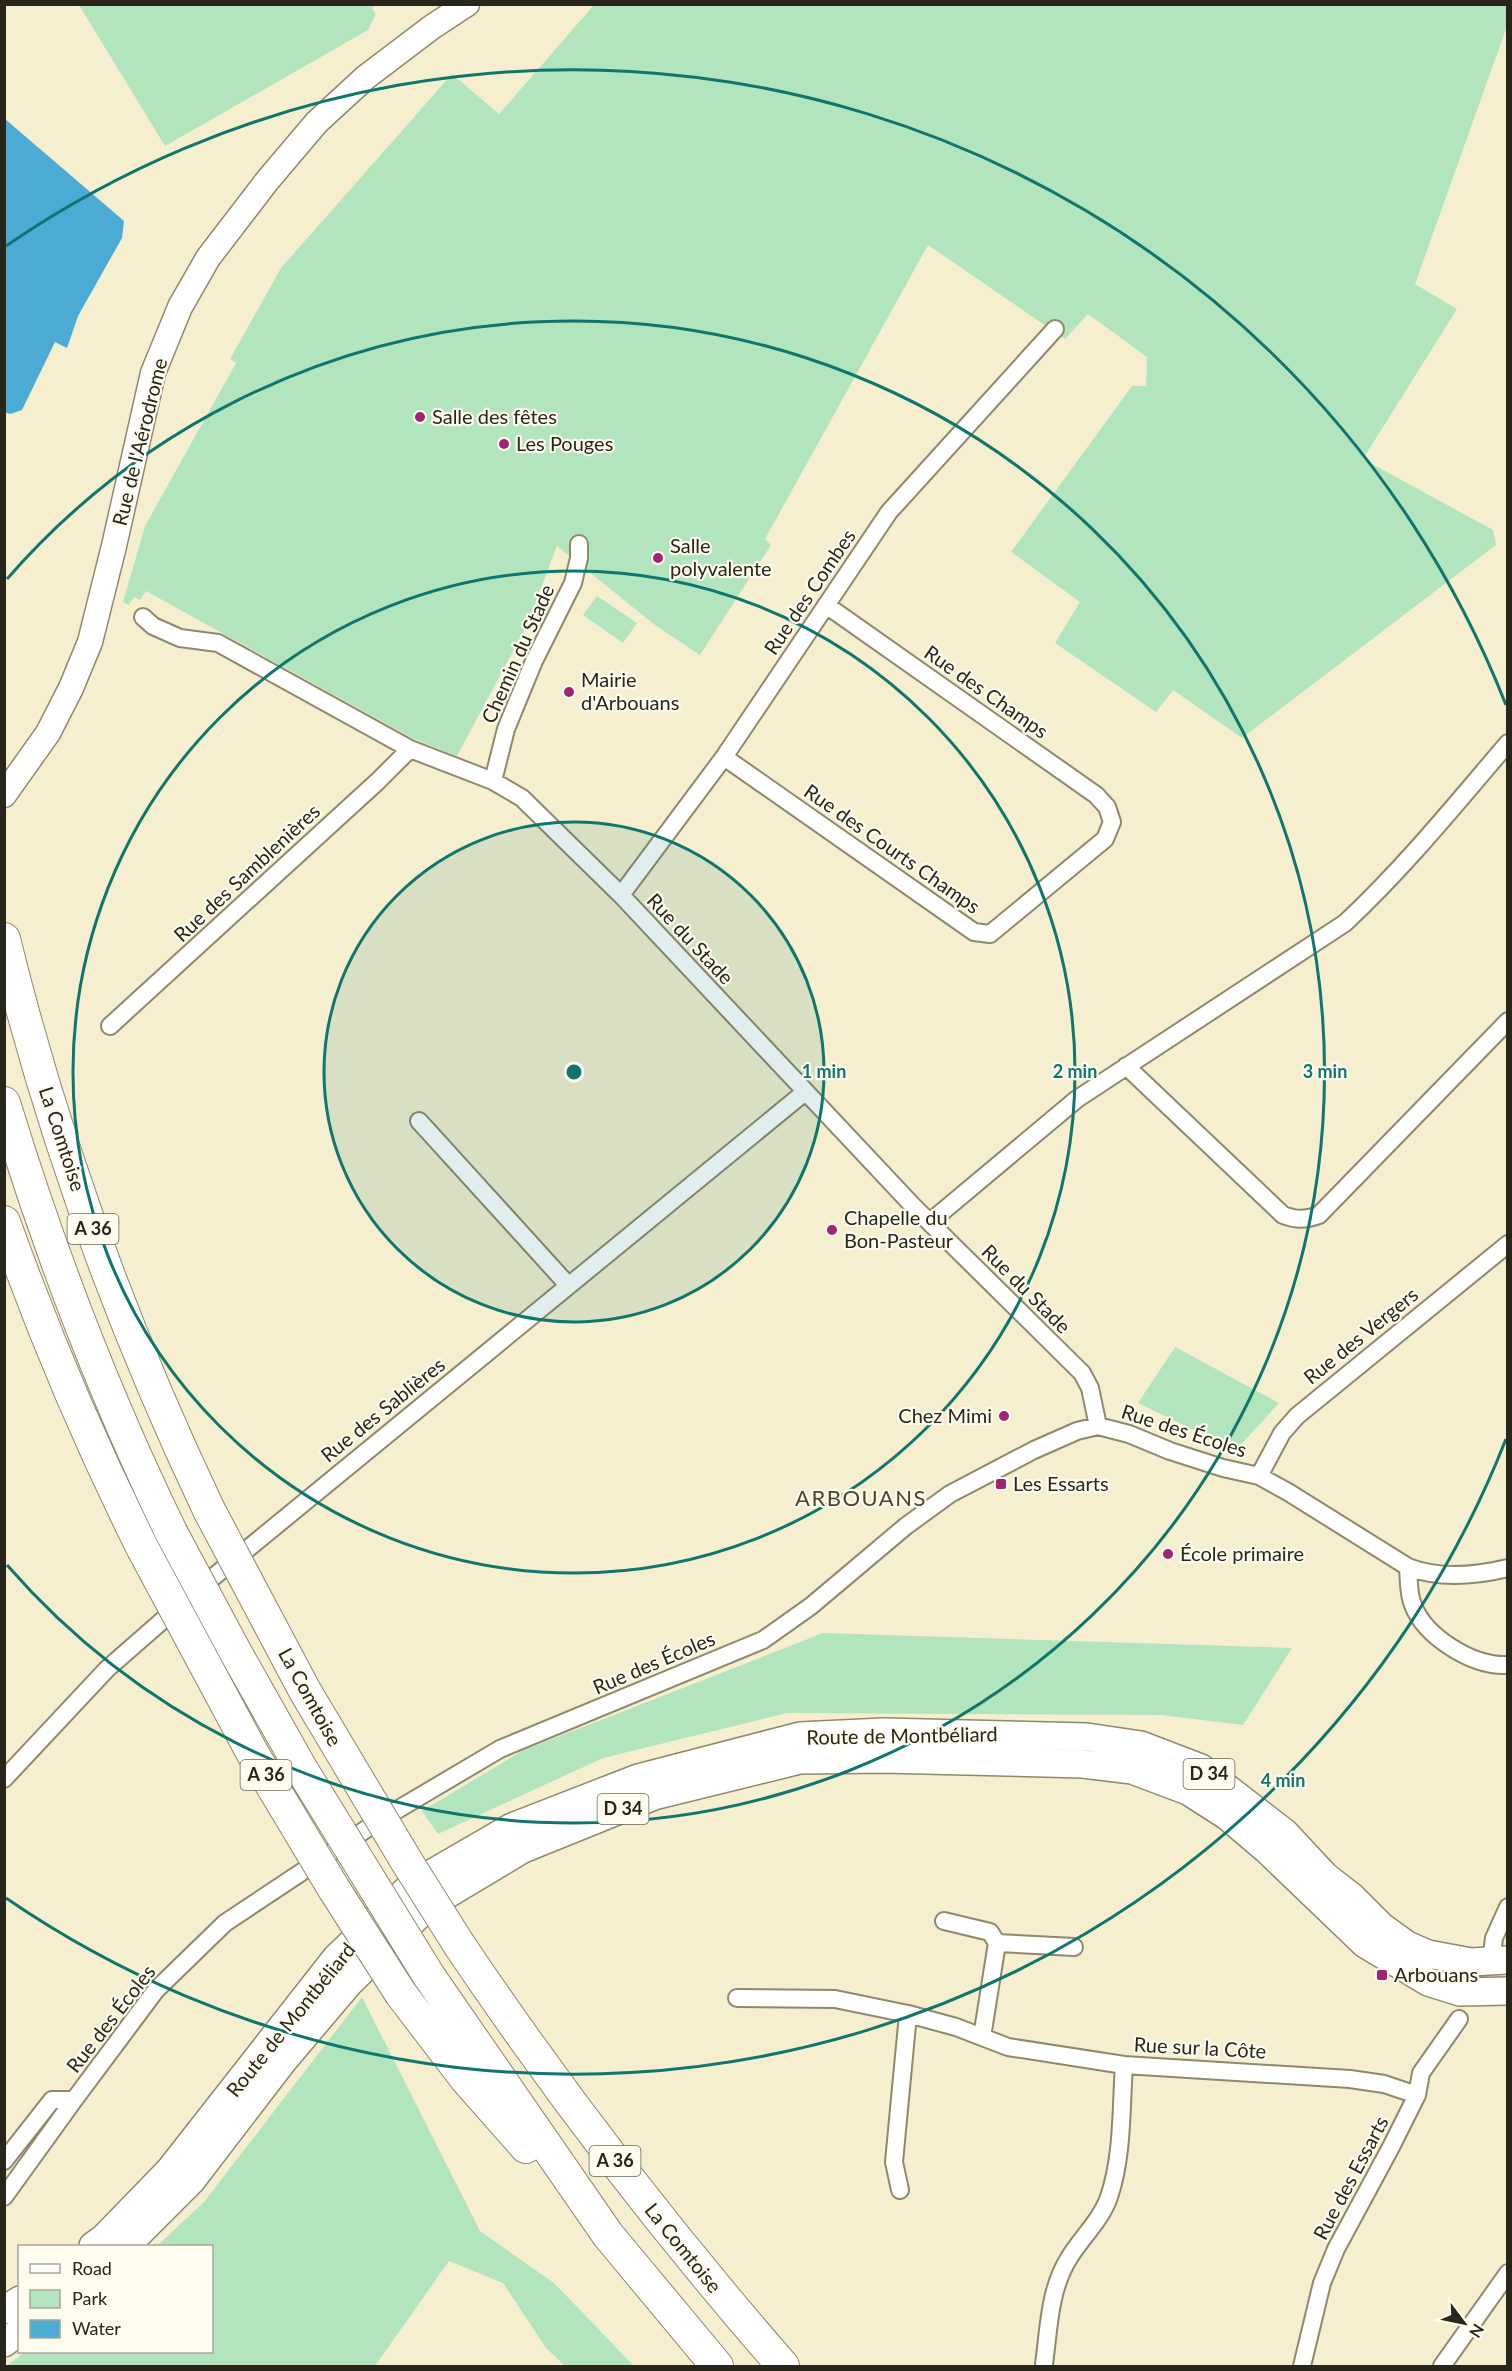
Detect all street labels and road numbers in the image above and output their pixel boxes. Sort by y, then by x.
street label: Rue de l'Aérodrome [107,355,171,528]
street label: Rue des Combes [758,524,860,659]
street label: Chemin du Stade [476,580,558,727]
street label: Rue des Champs [920,640,1053,743]
street label: Rue des Courts Champs [800,778,985,918]
street label: Rue des Samblenières [168,798,324,946]
street label: Rue du Stade [643,888,739,989]
street label: La Comtoise [35,1083,91,1194]
road number: A 36 [68,1214,118,1244]
street label: Rue du Stade [977,1239,1076,1338]
street label: Rue des Vergers [1298,1282,1422,1389]
street label: Rue des Sablières [316,1352,449,1467]
street label: Rue des Écoles [1119,1399,1250,1462]
street label: Rue des Écoles [589,1626,718,1699]
street label: La Comtoise [274,1643,348,1750]
street label: Route de Montbéliard [806,1721,998,1749]
road number: D 34 [1184,1759,1234,1789]
road number: A 36 [240,1760,292,1790]
road number: D 34 [598,1794,648,1824]
street label: Route de Montbéliard [221,1938,360,2101]
street label: Rue des Écoles [61,1960,160,2077]
street label: Rue sur la Côte [1133,2032,1267,2062]
street label: Rue des Essarts [1308,2112,1393,2243]
road number: A 36 [590,2146,640,2176]
street label: La Comtoise [640,2198,727,2297]

